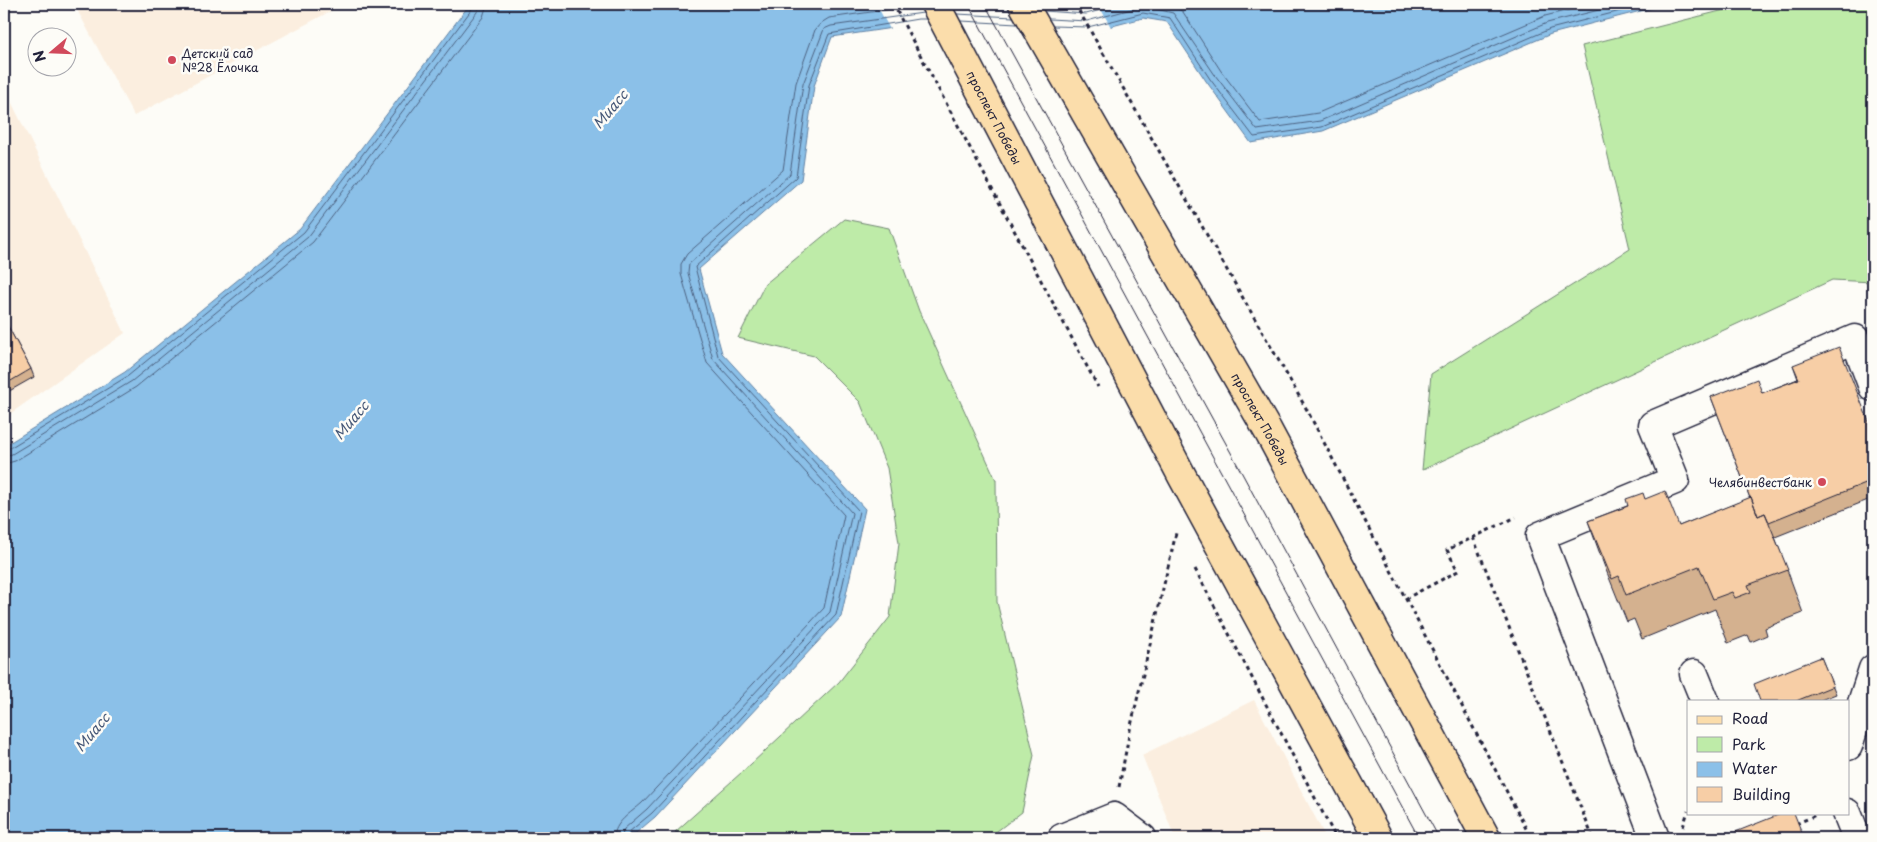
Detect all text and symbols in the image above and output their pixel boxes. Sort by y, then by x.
north arrow [28,28,78,78]
place label: Детский сад №28 Ёлочка [181,44,259,76]
text: N [28,48,51,65]
marker: Детский сад №28 Ёлочка [166,54,178,66]
street label: проспект Победы [962,67,1026,167]
water label: Миасс [588,84,634,133]
street label: проспект Победы [1227,369,1294,468]
water label: Миасс [329,395,375,444]
place label: Челябинвестбанк [1709,473,1813,491]
marker: Челябинвестбанк [1816,476,1828,488]
legend [1687,700,1850,814]
text: Road [1732,706,1768,729]
water label: Миасс [70,707,116,756]
text: Park [1732,732,1766,755]
text: Water [1732,756,1777,779]
text: Building [1732,782,1791,805]

